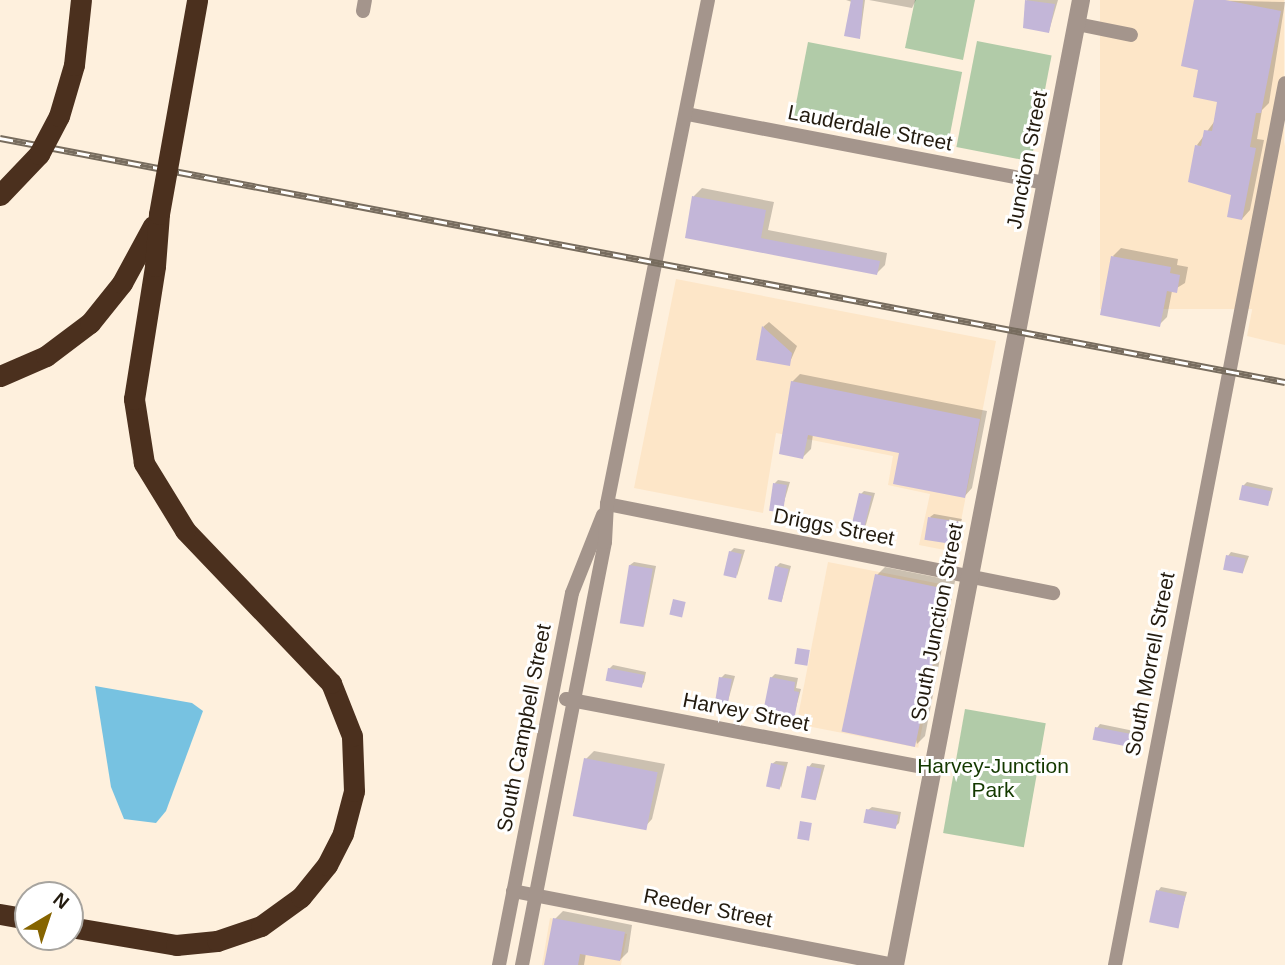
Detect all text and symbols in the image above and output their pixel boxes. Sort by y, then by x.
street label: Junction Street [1001,89,1053,231]
street label: Lauderdale Street [786,100,954,156]
street label: Driggs Street [771,503,897,551]
street label: South Junction Street [905,521,969,723]
street label: South Morrell Street [1120,570,1180,758]
street label: South Campbell Street [491,622,557,834]
street label: Harvey Street [681,687,811,737]
park label: Harvey-Junction Park [917,753,1069,803]
north arrow [14,881,84,951]
street label: Reeder Street [641,883,775,933]
text: N [49,888,73,913]

